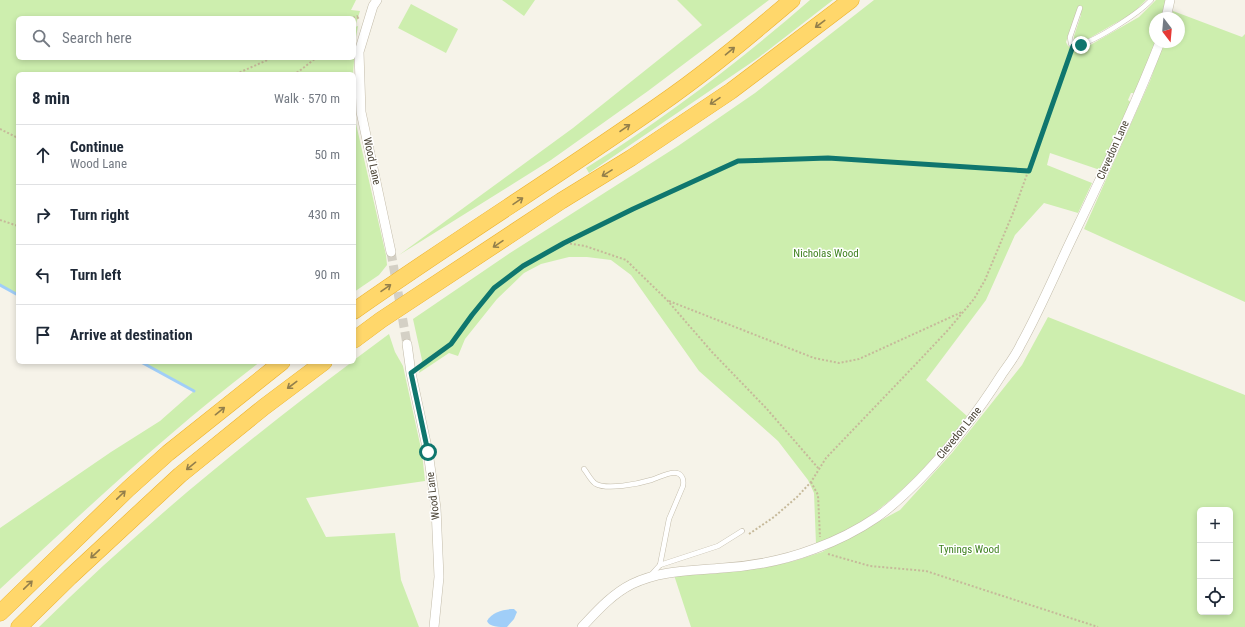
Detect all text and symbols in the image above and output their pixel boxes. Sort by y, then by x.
north arrow [1149,12,1185,48]
search box [16,16,356,60]
one-way arrow [815,20,826,28]
icon: search [30,27,52,49]
text: Search here [62,29,132,47]
route end [1072,36,1090,54]
one-way arrow [725,47,736,56]
text: 8 min [32,88,70,108]
text: Walk · 570 m [274,91,340,106]
one-way arrow [710,97,721,105]
street label: Clevedon Lane [1094,118,1132,182]
one-way arrow [620,124,631,132]
street label: Wood Lane [361,136,383,186]
text: Continue [70,138,124,156]
icon: ahead [32,144,54,166]
text: 50 m [314,147,340,162]
text: Wood Lane [70,156,127,171]
one-way arrow [602,169,613,177]
one-way arrow [512,197,523,205]
icon: right [32,204,54,226]
text: Turn right [70,206,129,224]
text: 430 m [308,207,340,222]
one-way arrow [492,240,504,248]
park label: Nicholas Wood [793,247,859,260]
icon: left [32,264,54,286]
text: Turn left [70,266,121,284]
text: 90 m [314,267,340,282]
one-way arrow [380,284,391,292]
icon: arrive [32,324,54,346]
text: Arrive at destination [70,326,193,344]
one-way arrow [287,381,298,390]
street label: Clevedon Lane [934,404,984,462]
one-way arrow [215,407,226,415]
route start [419,443,437,461]
one-way arrow [185,462,196,471]
street label: Wood Lane [424,471,442,521]
one-way arrow [116,490,126,500]
map controls [1197,507,1233,615]
button: + [1197,507,1233,543]
park label: Tynings Wood [939,543,999,556]
button: − [1197,543,1233,579]
one-way arrow [90,549,100,559]
button: locate [1197,579,1233,615]
one-way arrow [23,581,33,590]

